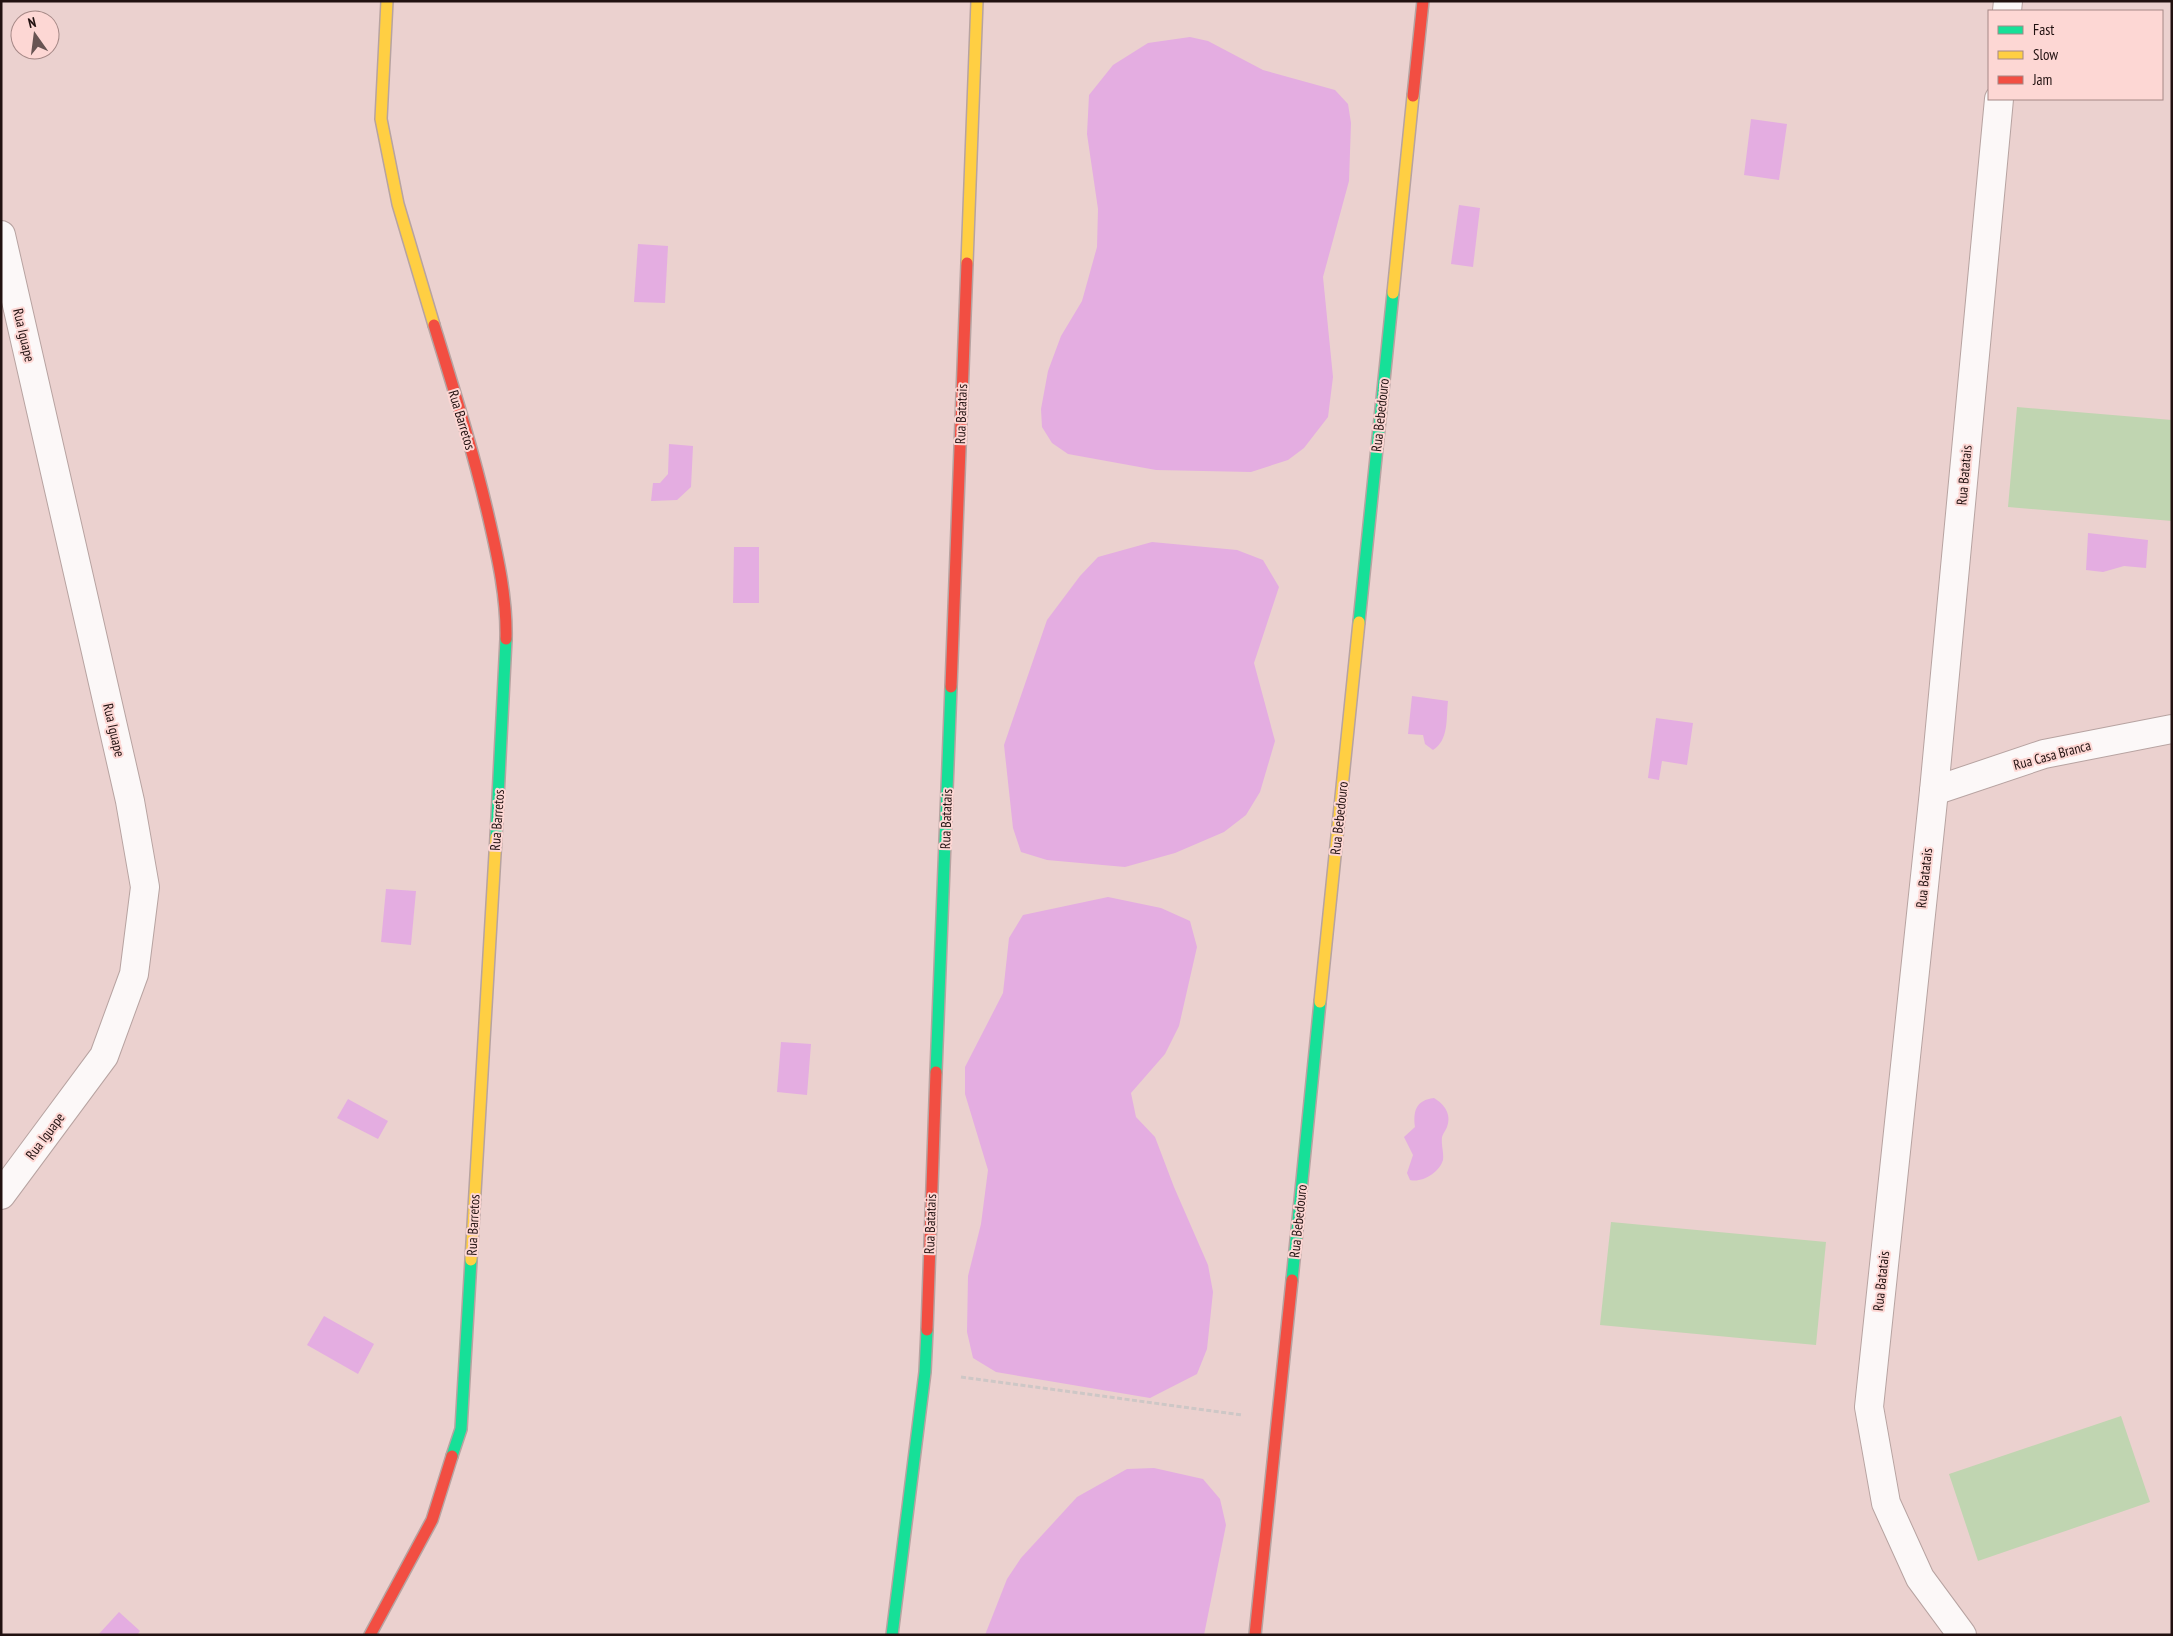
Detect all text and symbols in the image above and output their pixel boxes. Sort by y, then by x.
north arrow [10,10,60,60]
legend [1988,10,2163,100]
text: N [26,13,38,32]
text: Fast [2033,20,2054,39]
text: Slow [2033,45,2058,64]
text: Jam [2032,70,2052,89]
street label: Rua Iguape [9,307,39,364]
street label: Rua Bebedouro [1367,377,1393,453]
street label: Rua Batatais [951,383,971,444]
street label: Rua Barretos [444,388,480,452]
street label: Rua Batatais [1952,444,1976,506]
street label: Rua Iguape [99,702,129,759]
street label: Rua Casa Branca [2011,736,2093,774]
street label: Rua Bebedouro [1326,780,1352,856]
street label: Rua Barretos [486,788,508,851]
street label: Rua Batatais [936,788,956,849]
street label: Rua Batatais [1912,847,1936,909]
street label: Rua Iguape [21,1109,69,1163]
street label: Rua Bebedouro [1285,1183,1311,1259]
street label: Rua Batatais [920,1193,940,1254]
street label: Rua Barretos [462,1194,484,1256]
street label: Rua Batatais [1869,1250,1893,1312]

